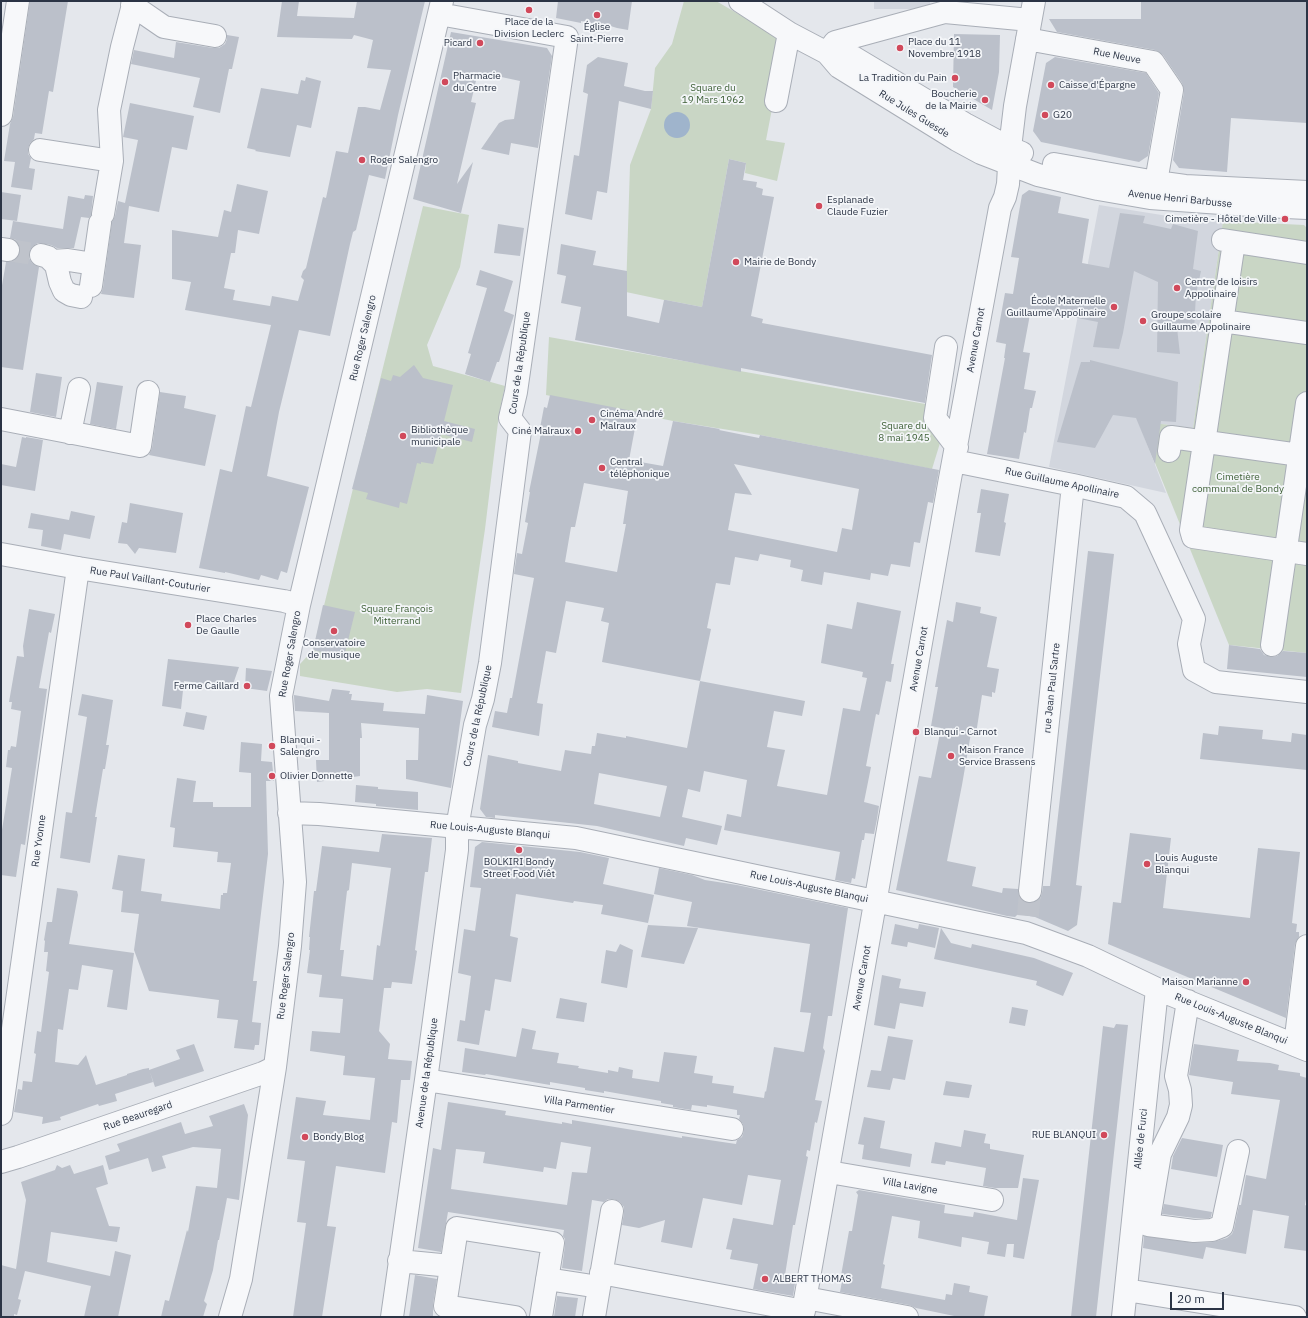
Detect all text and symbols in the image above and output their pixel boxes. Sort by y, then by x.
marker: Place de la Division Leclerc [524,5,534,15]
marker: Église Saint-Pierre [592,10,602,20]
place label: Place de la Division Leclerc [494,16,564,40]
place label: Église Saint-Pierre [570,21,624,44]
place label: Place du 11 Novembre 1918 [908,36,981,60]
place label: Picard [444,37,472,49]
marker: Picard [475,38,485,48]
marker: Place du 11 Novembre 1918 [895,43,905,53]
street label: Rue Neuve [1092,45,1142,67]
place label: Pharmacie du Centre [453,70,501,94]
place label: La Tradition du Pain [859,72,947,84]
marker: La Tradition du Pain [950,73,960,83]
marker: Pharmacie du Centre [440,77,450,87]
place label: Caisse d'Épargne [1059,79,1136,91]
marker: Caisse d'Épargne [1046,80,1056,90]
park label: Square du 19 Mars 1962 [682,82,744,106]
street label: Rue Jules Guesde [877,88,951,140]
place label: Boucherie de la Mairie [925,88,977,112]
marker: Boucherie de la Mairie [980,95,990,105]
place label: G20 [1053,109,1072,121]
marker: G20 [1040,110,1050,120]
place label: Roger Salengro [370,154,438,166]
marker: Roger Salengro [357,155,367,165]
street label: Avenue Henri Barbusse [1127,188,1233,210]
place label: Esplanade Claude Fuzier [827,194,888,218]
marker: Esplanade Claude Fuzier [814,201,824,211]
place label: Cimetière - Hôtel de Ville [1165,213,1277,225]
marker: Cimetière - Hôtel de Ville [1280,214,1290,224]
place label: Mairie de Bondy [744,256,816,268]
marker: Mairie de Bondy [731,257,741,267]
place label: Centre de loisirs Appolinaire [1185,276,1258,300]
marker: Centre de loisirs Appolinaire [1172,283,1182,293]
street label: Rue Roger Salengro [347,294,379,382]
place label: École Maternelle Guillaume Appolinaire [1006,295,1106,318]
marker: École Maternelle Guillaume Appolinaire [1109,302,1119,312]
street label: Avenue Carnot [964,307,988,373]
place label: Groupe scolaire Guillaume Appolinaire [1151,309,1251,332]
street label: Cours de la République [507,311,533,415]
marker: Groupe scolaire Guillaume Appolinaire [1138,316,1148,326]
place label: Cinéma André Malraux [600,408,663,432]
marker: Cinéma André Malraux [587,415,597,425]
park label: Square du 8 mai 1945 [878,420,930,444]
place label: Bibliothèque municipale [411,424,468,448]
place label: Ciné Malraux [512,425,570,437]
marker: Ciné Malraux [573,426,583,436]
marker: Bibliothèque municipale [398,431,408,441]
place label: Central téléphonique [610,456,669,480]
marker: Central téléphonique [597,463,607,473]
street label: Rue Guillaume Apollinaire [1004,465,1120,501]
park label: Cimetière communal de Bondy [1192,471,1284,494]
street label: Rue Paul Vaillant-Couturier [89,565,211,595]
park label: Square François Mitterrand [361,603,433,626]
street label: Rue Roger Salengro [276,610,304,698]
place label: Place Charles De Gaulle [196,613,257,636]
marker: Place Charles De Gaulle [183,620,193,630]
marker: Conservatoire de musique [329,626,339,636]
street label: Avenue Carnot [907,626,931,692]
place label: Conservatoire de musique [303,637,365,660]
street label: rue Jean Paul Sartre [1041,642,1063,734]
street label: Cours de la République [461,664,495,768]
place label: Ferme Caillard [174,680,239,692]
marker: Ferme Caillard [242,681,252,691]
place label: Blanqui - Carnot [924,726,997,738]
marker: Blanqui - Carnot [911,727,921,737]
place label: Blanqui - Salengro [280,734,321,758]
marker: Blanqui - Salengro [267,741,277,751]
place label: Maison France Service Brassens [959,744,1036,768]
marker: Maison France Service Brassens [946,751,956,761]
place label: Olivier Donnette [280,770,353,782]
marker: Olivier Donnette [267,771,277,781]
street label: Rue Yvonne [29,814,49,868]
street label: Rue Louis-Auguste Blanqui [429,819,551,841]
marker: BOLKIRI Bondy Street Food Viêt [514,845,524,855]
place label: Louis Auguste Blanqui [1155,852,1218,876]
place label: BOLKIRI Bondy Street Food Viêt [483,856,555,880]
marker: Louis Auguste Blanqui [1142,859,1152,869]
street label: Rue Louis-Auguste Blanqui [749,869,869,905]
street label: Rue Roger Salengro [275,932,297,1020]
street label: Avenue Carnot [850,945,874,1011]
place label: Maison Marianne [1162,976,1238,988]
marker: Maison Marianne [1241,977,1251,987]
street label: Rue Louis-Auguste Blanqui [1173,991,1289,1047]
street label: Avenue de la République [413,1017,441,1129]
street label: Villa Parmentier [543,1093,615,1117]
street label: Rue Beauregard [102,1099,174,1133]
street label: Allée de Furci [1132,1108,1150,1170]
place label: RUE BLANQUI [1032,1129,1096,1141]
marker: RUE BLANQUI [1099,1130,1109,1140]
place label: Bondy Blog [313,1131,364,1143]
marker: Bondy Blog [300,1132,310,1142]
street label: Villa Lavigne [881,1175,939,1197]
place label: ALBERT THOMAS [773,1273,851,1285]
marker: ALBERT THOMAS [760,1274,770,1284]
scale bar [1172,1284,1226,1310]
text: 20 m [1177,1291,1205,1306]

